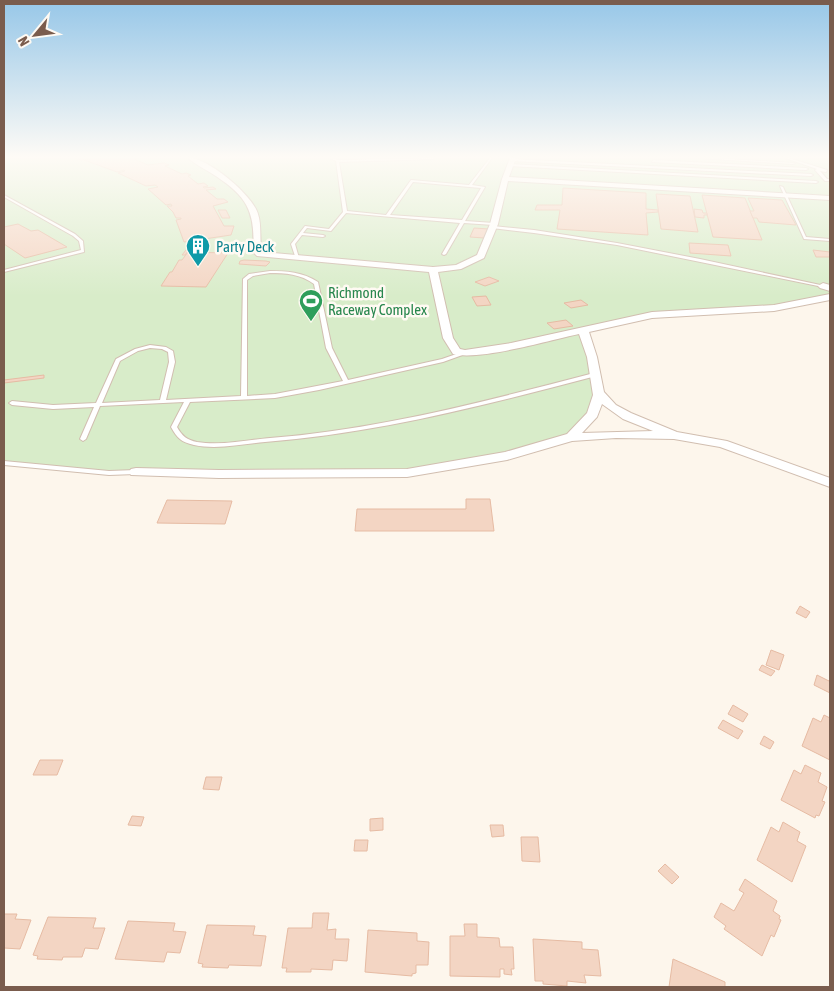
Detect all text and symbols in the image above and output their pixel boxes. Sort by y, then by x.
north arrow [10,10,60,60]
text: N [15,34,33,49]
building icon: Party Deck [185,233,211,267]
place label: Party Deck [216,238,275,255]
place label: Richmond Raceway Complex [328,284,427,318]
sports icon: Richmond Raceway Complex [298,288,324,322]

